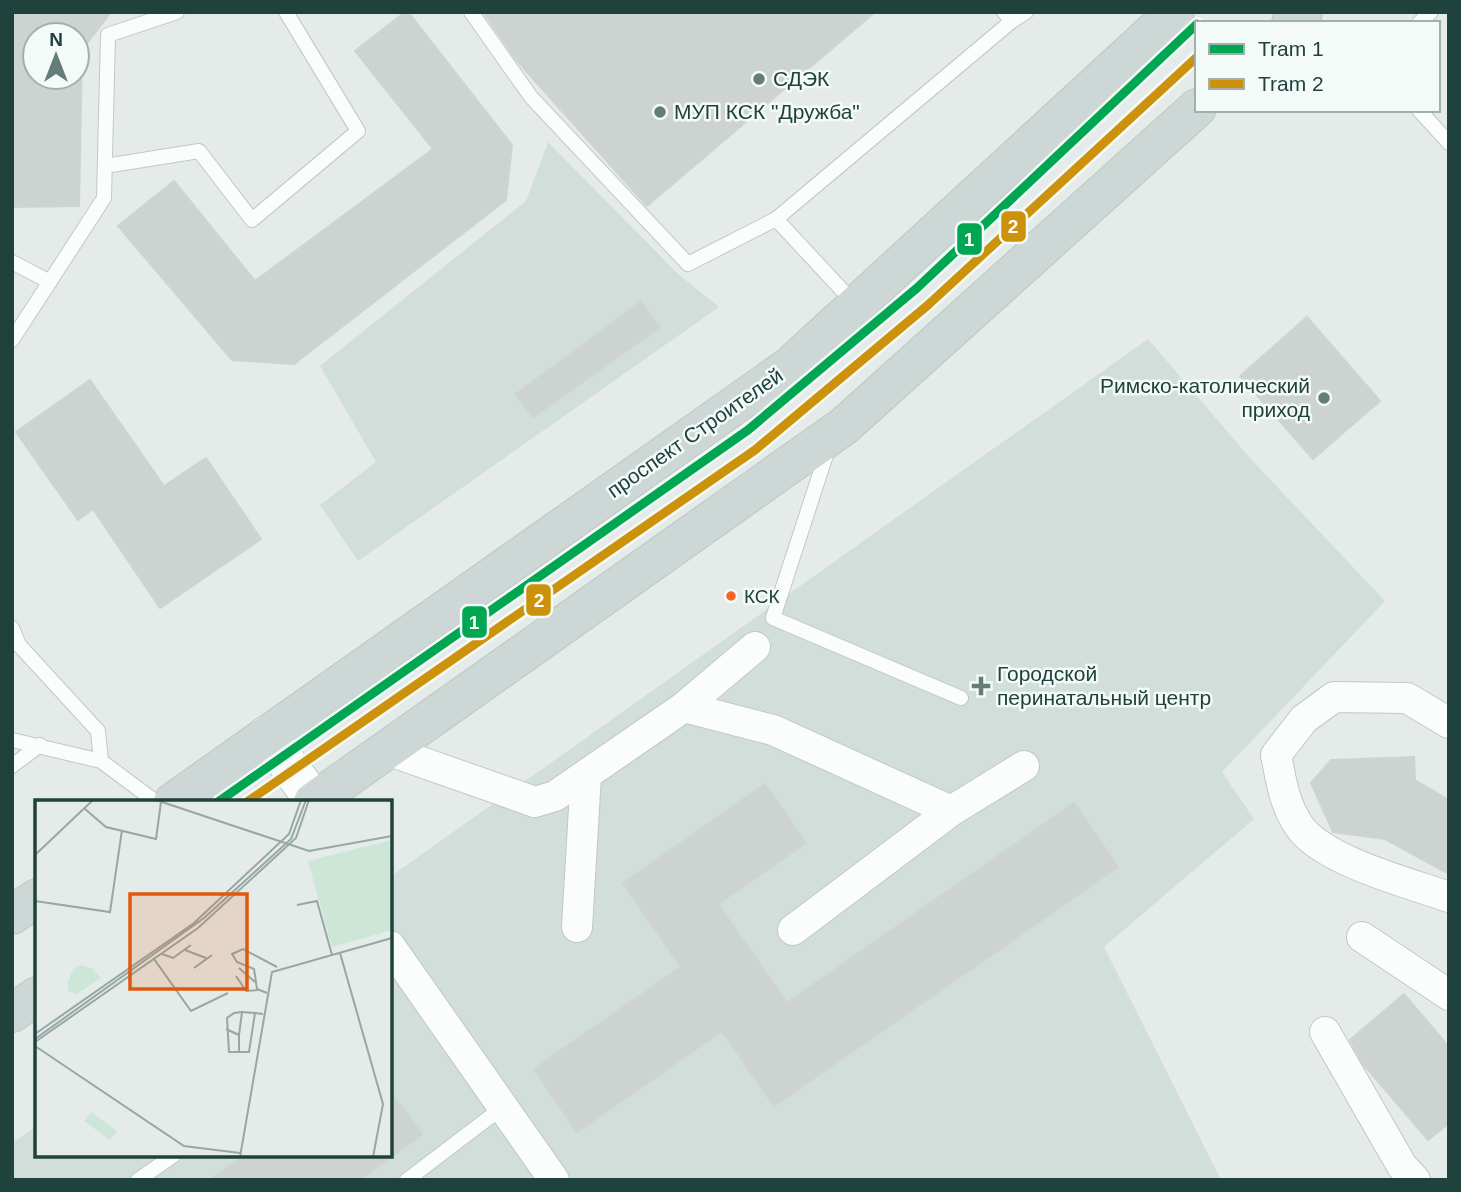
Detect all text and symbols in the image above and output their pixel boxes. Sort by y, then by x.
north arrow [21,21,91,91]
legend [1195,21,1440,112]
text: N [49,29,63,50]
text: Tram 1 [1258,37,1324,60]
place label: СДЭК [773,67,830,90]
marker: СДЭК [751,71,767,87]
text: Tram 2 [1258,72,1324,95]
place label: МУП КСК "Дружба" [674,100,860,123]
marker: МУП КСК "Дружба" [652,104,668,120]
line badge: 2 [1000,210,1027,243]
text: 2 [1008,216,1018,237]
line badge: 1 [956,222,983,256]
text: 1 [964,229,975,250]
street label: проспект Строителей [602,363,787,502]
place label: Римско-католический приход [1100,374,1310,421]
marker: Римско-католический приход [1316,390,1332,406]
line badge: 2 [525,583,552,617]
place label: КСК [744,586,780,607]
marker: КСК [724,589,738,603]
text: 2 [534,590,544,611]
line badge: 1 [461,605,488,639]
text: 1 [469,612,480,633]
place label: Городской перинатальный центр [997,662,1211,709]
marker: Городской перинатальный центр [971,676,991,696]
inset map [35,800,392,1157]

